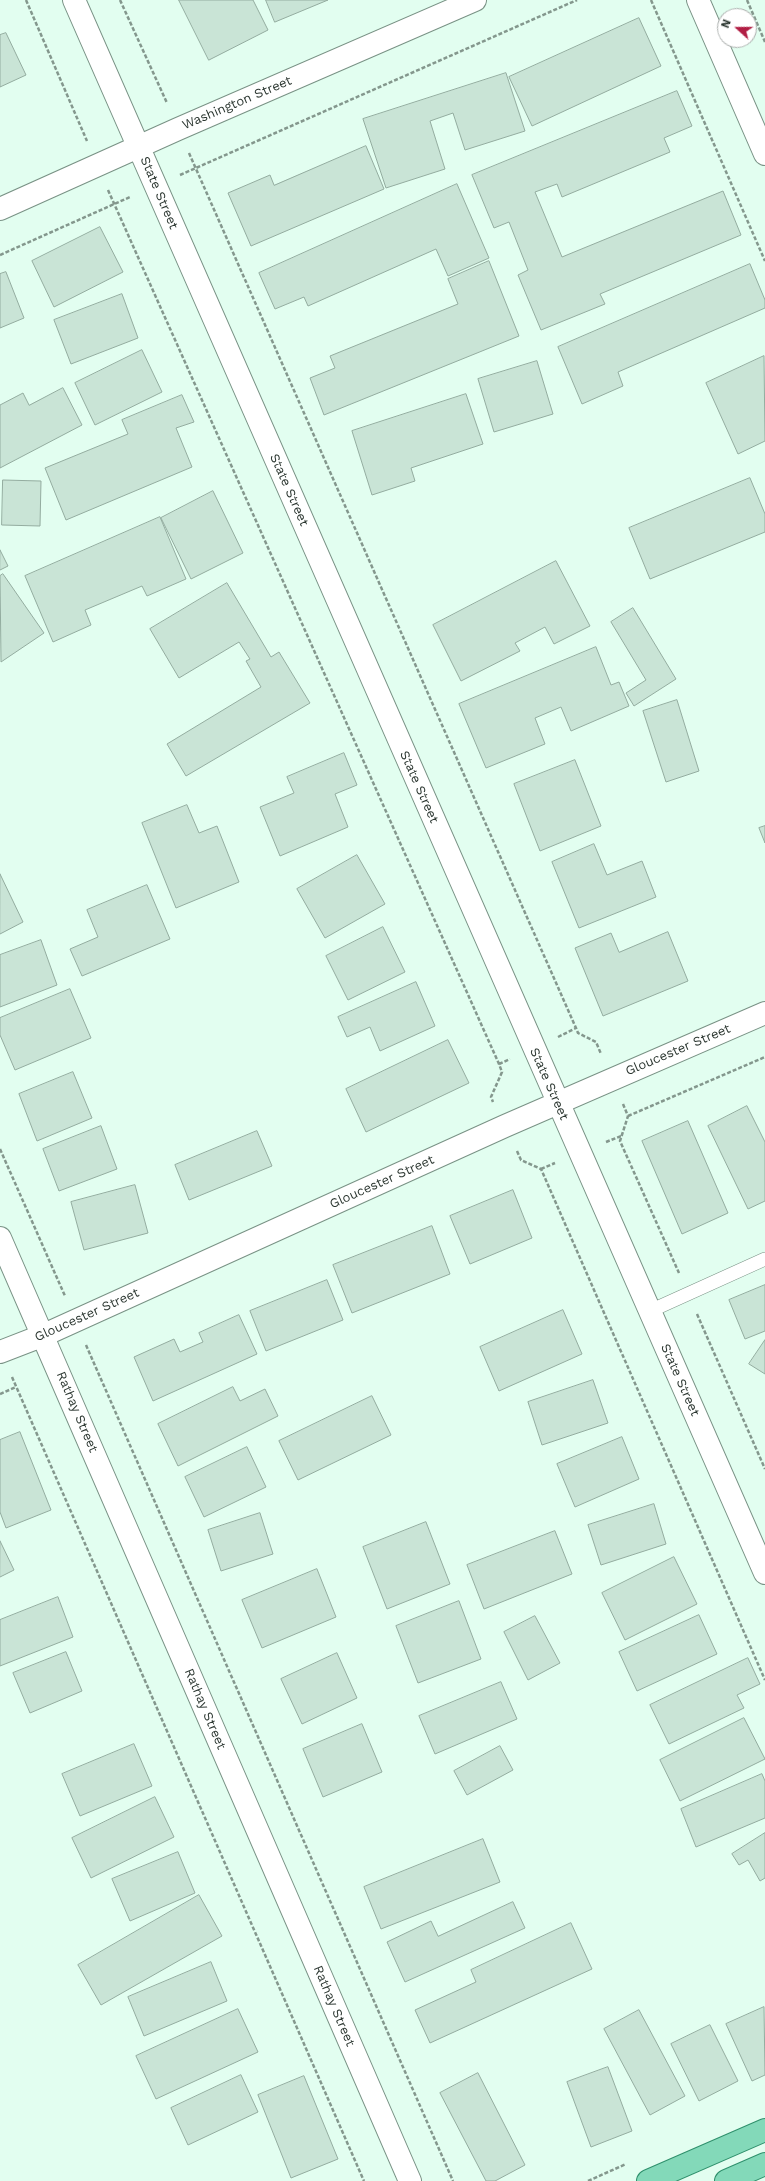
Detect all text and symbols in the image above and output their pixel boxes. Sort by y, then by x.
north arrow [717,8,757,48]
text: N [719,18,734,30]
street label: Washington Street [180,73,294,133]
street label: State Street [137,154,181,232]
street label: State Street [266,451,312,529]
street label: State Street [396,748,442,826]
street label: Gloucester Street [623,1021,733,1079]
street label: State Street [526,1045,572,1123]
street label: Gloucester Street [327,1152,437,1212]
street label: Gloucester Street [32,1285,142,1345]
street label: State Street [657,1341,703,1419]
street label: Rathay Street [53,1369,101,1455]
street label: Rathay Street [181,1666,229,1752]
street label: Rathay Street [310,1963,358,2049]

